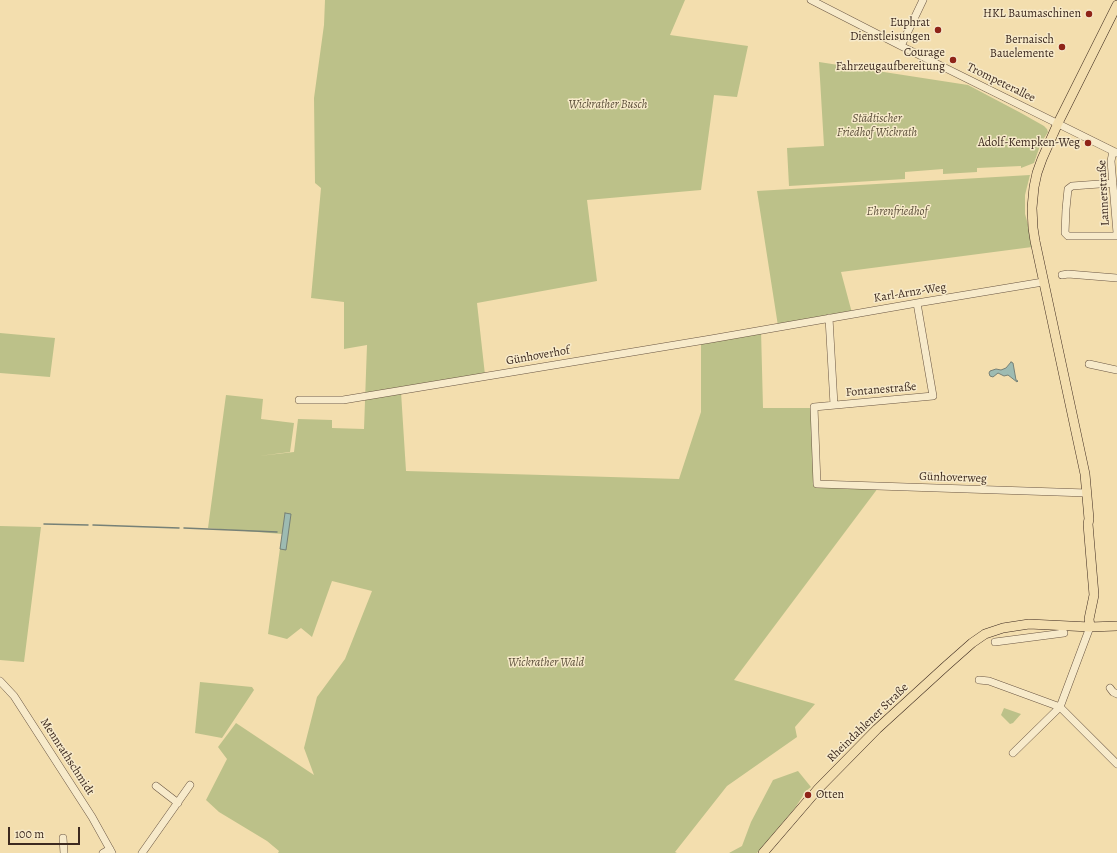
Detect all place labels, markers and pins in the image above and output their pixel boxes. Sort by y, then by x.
place label: HKL Baumaschinen [983,7,1081,21]
marker: HKL Baumaschinen [1084,9,1094,19]
place label: Euphrat Dienstleisungen [850,16,930,44]
marker: Euphrat Dienstleisungen [933,25,943,35]
place label: Bernaisch Bauelemente [990,33,1054,61]
marker: Bernaisch Bauelemente [1057,42,1067,52]
place label: Courage Fahrzeugaufbereitung [836,46,945,74]
marker: Courage Fahrzeugaufbereitung [948,55,958,65]
place label: Adolf-Kempken-Weg [978,136,1080,150]
marker: Adolf-Kempken-Weg [1083,138,1093,148]
place label: Otten [816,788,844,802]
marker: Otten [803,790,813,800]

